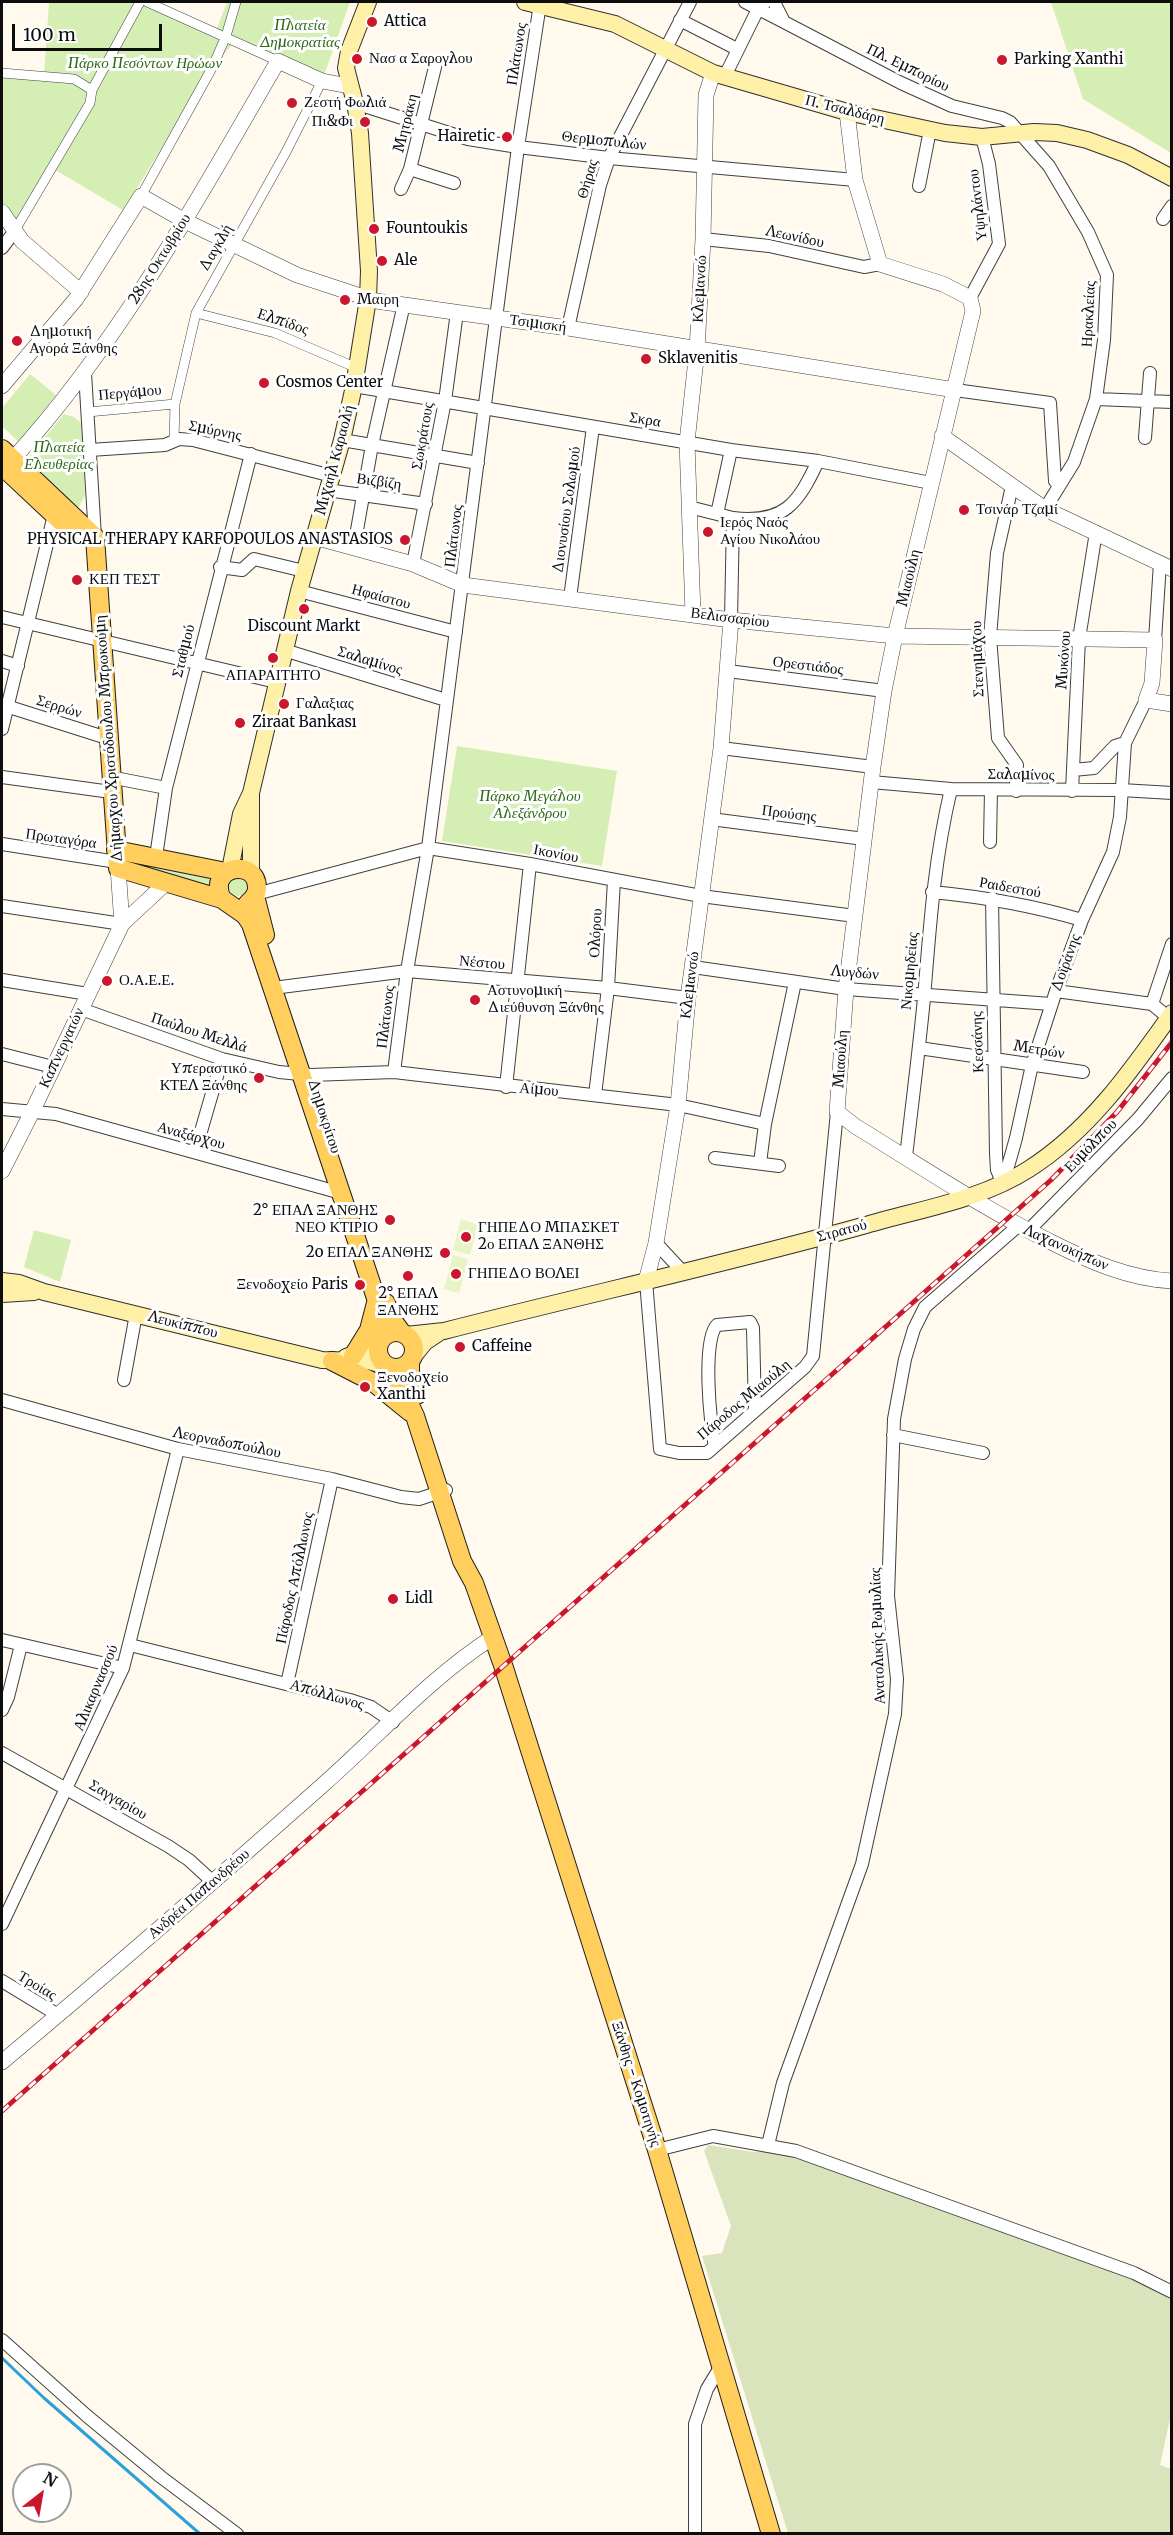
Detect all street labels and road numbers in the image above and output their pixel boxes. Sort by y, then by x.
street label: Πλάτωνος [503,21,531,87]
street label: Πλ. Εμπορίου [864,40,952,96]
street label: Π. Τσαλδάρη [803,91,887,129]
street label: Μητράκη [390,92,422,154]
street label: Θερμοπυλών [561,128,647,154]
street label: Θήρας [574,157,602,201]
street label: Υψηλάντου [965,168,991,242]
street label: 28ης Οκτωβρίου [125,210,195,308]
street label: Δαγκλή [195,221,237,275]
street label: Λεωνίδου [764,222,826,252]
street label: Κλεμανσώ [689,255,711,323]
street label: Ηρακλείας [1078,280,1100,348]
street label: Ελπίδος [255,305,311,339]
street label: Τσιμισκή [508,311,568,337]
street label: Περγάμου [98,381,162,405]
street label: Σωκράτους [408,401,438,471]
street label: Μιχαήλ Καραολή [312,403,358,517]
street label: Σκρα [628,409,662,431]
street label: Σμύρνης [187,417,243,445]
street label: Διονυσίου Σολωμού [549,445,585,575]
street label: Βιζβίζη [355,470,403,494]
street label: Πλάτωνος [441,503,467,569]
street label: Μιαούλη [894,548,924,608]
street label: Ηφαίστου [349,580,413,614]
street label: Βελισσαρίου [689,604,771,632]
street label: Δήμαρχου Χριστόδουλου Μπρωκούμη [91,615,127,863]
street label: Στενημάχου [968,620,988,698]
street label: Σταθμού [169,623,199,679]
street label: Μυκόνου [1053,630,1075,690]
street label: Σαλαμίνος [335,643,405,679]
street label: Ορεστιάδος [772,653,844,679]
street label: Σερρών [34,692,84,722]
street label: Σαλαμίνος [987,765,1055,785]
street label: Προύσης [761,802,817,826]
street label: Πρωταγόρα [24,825,98,853]
street label: Ικονίου [532,841,580,867]
street label: Ραιδεστού [978,874,1042,902]
street label: Ολόρου [586,908,606,958]
street label: Νικομηδείας [898,931,922,1011]
street label: Δοϊράνης [1047,932,1085,994]
street label: Κλεμανσώ [677,950,703,1020]
street label: Νέστου [458,952,506,974]
street label: Λυγδών [830,962,880,984]
street label: Πλάτωνος [373,984,399,1050]
street label: Καπνεργατών [36,1005,88,1091]
street label: Παύλου Μελλά [149,1009,249,1057]
street label: Κεσσάνης [968,1011,988,1073]
street label: Μιαούλη [830,1029,852,1089]
street label: Μετρών [1012,1037,1066,1063]
street label: Δημοκρίτου [303,1076,345,1156]
street label: Αίμου [519,1079,559,1101]
street label: Ευμόλπου [1061,1115,1121,1177]
street label: Αναξάρχου [155,1118,227,1154]
street label: Στρατού [815,1216,869,1246]
street label: Λαχανοκήπων [1021,1221,1111,1275]
street label: Λευκίππου [146,1308,220,1342]
street label: Πάροδος Μιαούλη [694,1356,794,1444]
street label: Λεορναδοπούλου [172,1424,282,1462]
street label: Πάροδος Απόλλωνος [272,1511,318,1645]
street label: Ανατολικής Ρωμυλίας [867,1567,889,1705]
street label: Αλικαρνασσού [70,1642,122,1734]
street label: Απόλλωνος [288,1676,366,1714]
street label: Σαγγαρίου [86,1776,150,1824]
street label: Ανδρέα Παπανδρέου [145,1845,253,1943]
street label: Τροίας [14,1967,60,2005]
street label: Ξάνθης - Κομοτηνής [607,2019,665,2149]

